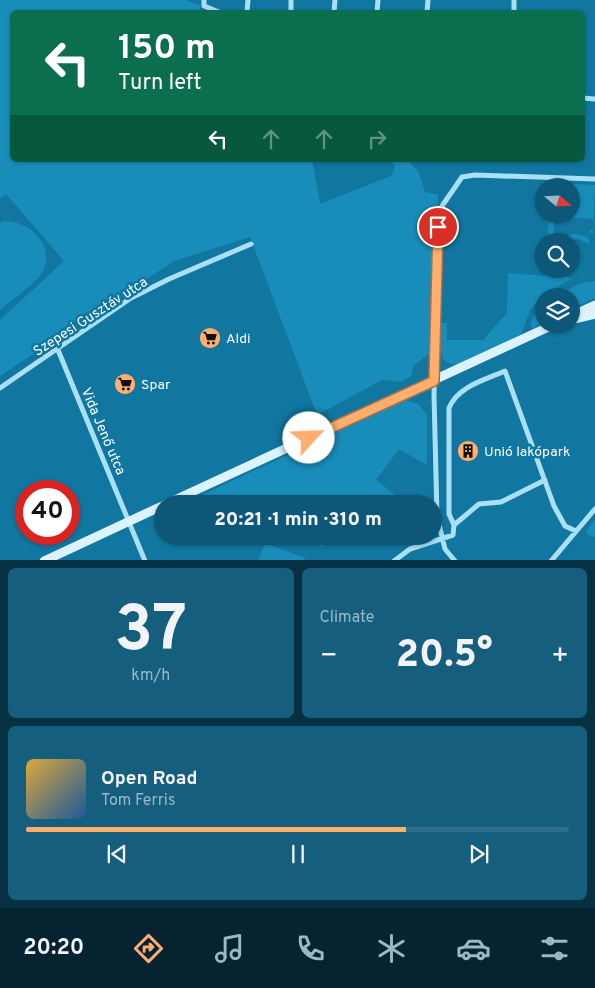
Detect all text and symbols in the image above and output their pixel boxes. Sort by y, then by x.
text: 150 m [118,27,216,71]
icon: left [35,30,100,95]
text: Turn left [118,70,201,97]
icon: left [204,125,232,153]
icon: ahead [257,125,285,153]
icon: ahead [310,125,338,153]
icon: right [363,125,391,153]
north arrow [535,178,580,222]
map controls [535,178,580,333]
pin [417,206,459,248]
icon: arrive [424,213,452,241]
button: search [535,233,580,278]
street label: Szepesi Gusztáv utca [30,274,151,361]
button: layers [535,288,580,333]
supermarket icon: Aldi [198,326,222,350]
place label: Aldi [226,331,251,348]
supermarket icon: Spar [113,372,137,396]
place label: Spar [141,377,171,394]
street label: Vida Jenő utca [77,385,129,478]
position arrow [282,411,334,463]
building icon: Unió lakópark [456,439,480,463]
place label: Unió lakópark [484,444,571,461]
speed limit sign: 40 [15,480,80,545]
text: 20:21 · 1 min · 310 m [214,508,382,532]
text: 37 [114,592,187,674]
text: Climate [320,608,374,628]
text: 20.5° [396,632,493,681]
text: − [320,639,338,675]
text: + [551,639,569,675]
text: km/h [131,666,170,686]
text: Open Road [101,767,197,791]
text: Tom Ferris [101,791,175,811]
icon: previous [103,840,131,868]
icon: pause [284,840,312,868]
icon: next [465,840,493,868]
icon: directions [131,931,166,966]
icon: music [212,931,247,966]
icon: phone [293,931,328,966]
icon: climate [374,931,409,966]
icon: car [456,931,491,966]
icon: filters [537,931,572,966]
text: 20:20 [23,935,84,962]

